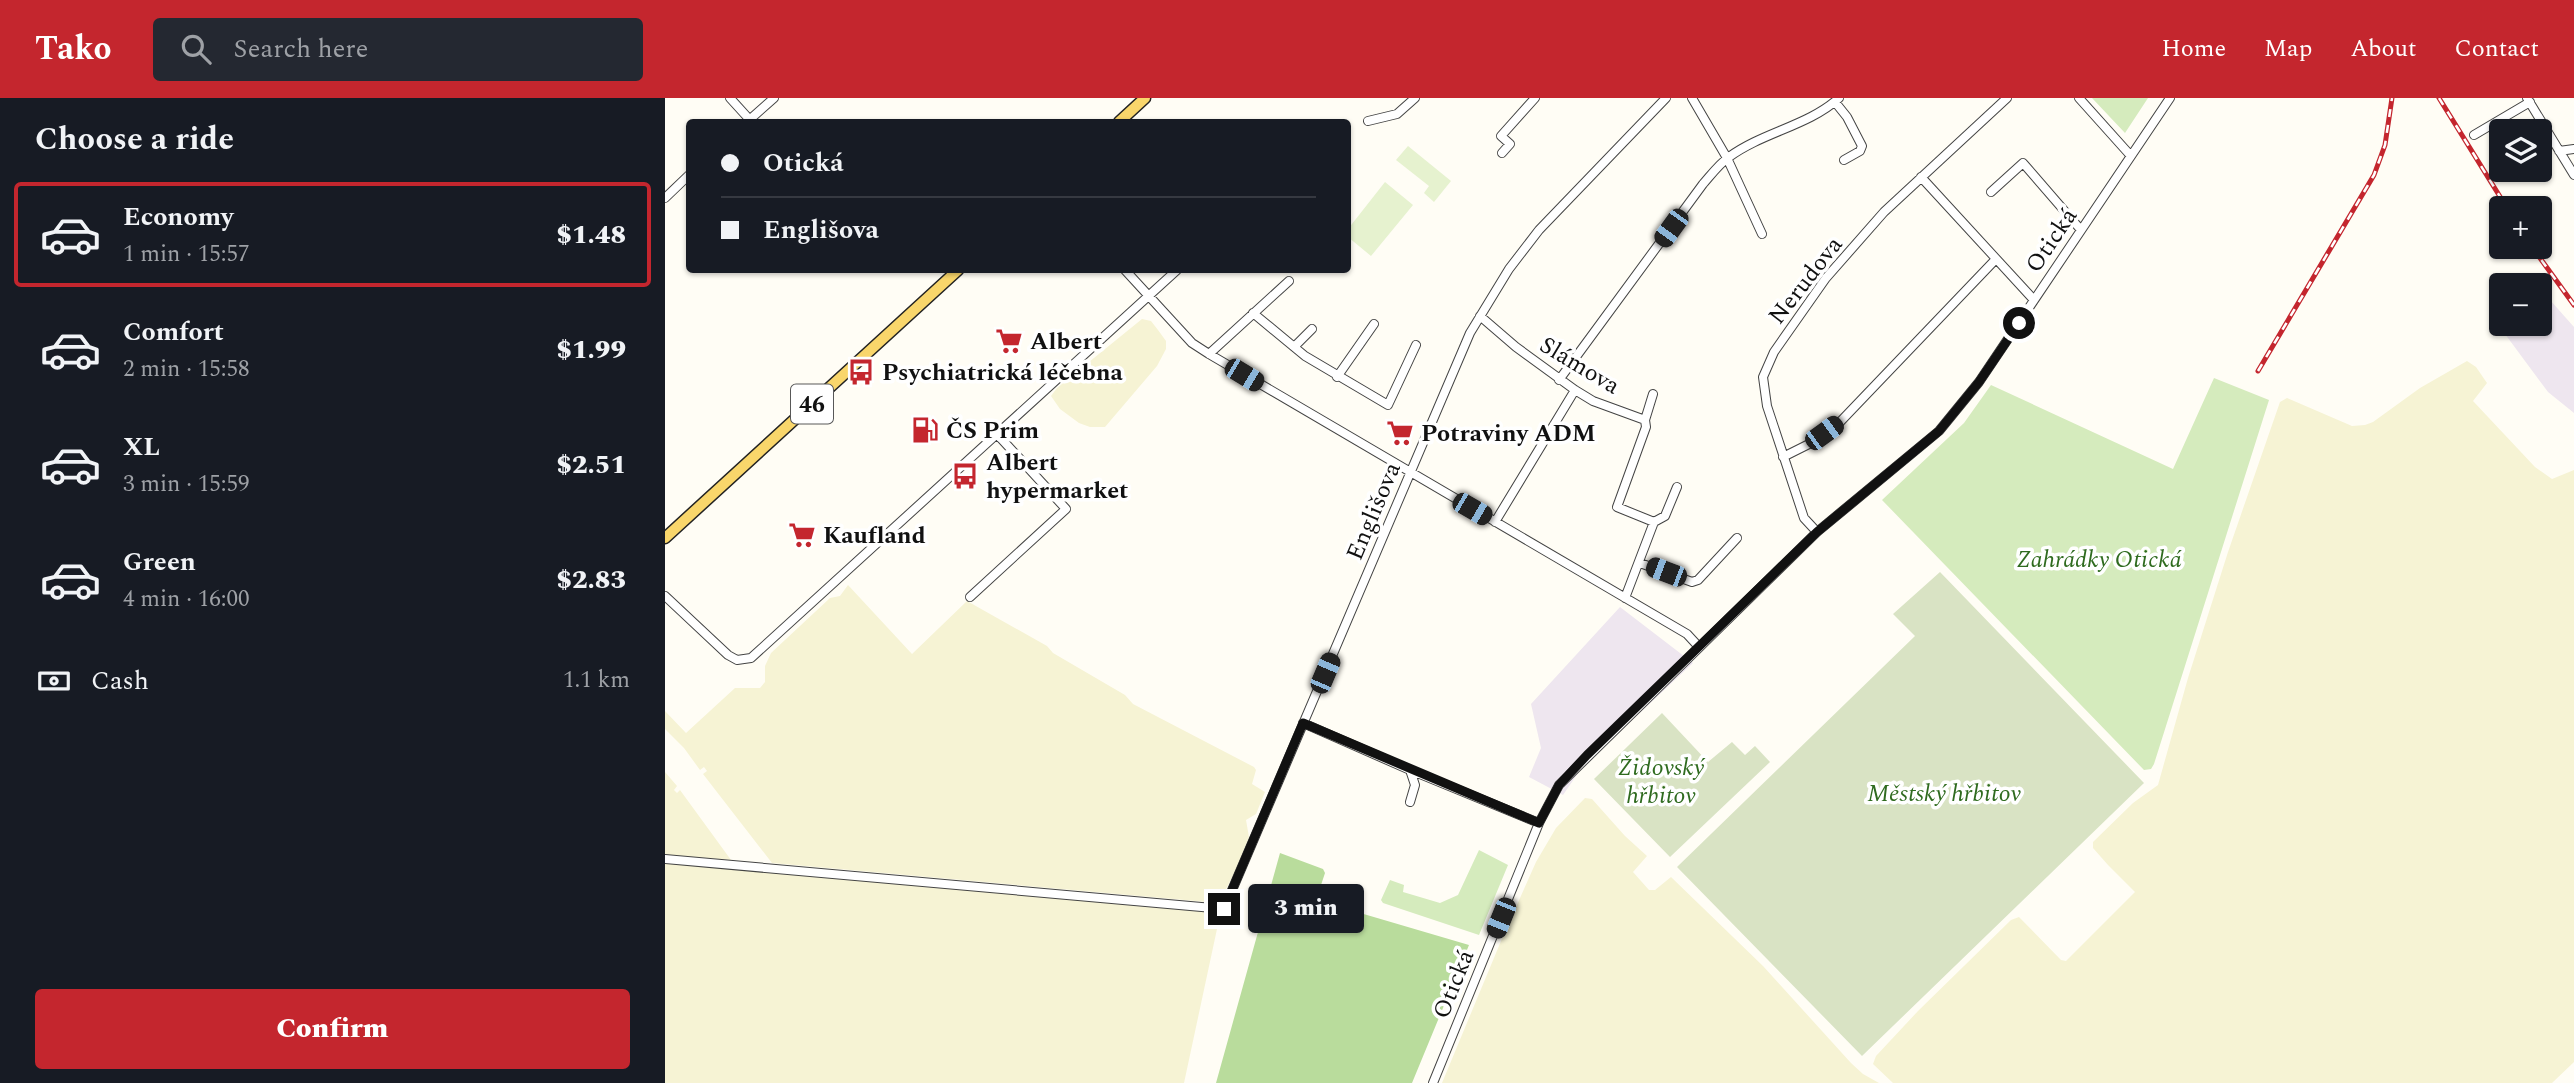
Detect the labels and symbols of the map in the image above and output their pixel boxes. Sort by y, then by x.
street label: Otická [2017,201,2087,280]
car [1651,205,1692,251]
street label: Nerudova [1760,229,1852,332]
route start [2003,307,2035,339]
place label: Albert [1030,324,1102,360]
supermarket icon: Albert [994,326,1024,356]
street label: Slámova [1532,328,1627,404]
place label: Psychiatrická léčebna [882,355,1124,391]
car [1221,355,1268,395]
bus stop icon: Psychiatrická léčebna [846,357,876,387]
road number: 46 [791,384,833,424]
car [1801,412,1848,454]
place label: ČS Prim [946,413,1039,449]
fuel station icon: ČS Prim [910,415,940,445]
place label: Potraviny ADM [1421,416,1596,452]
supermarket icon: Potraviny ADM [1385,418,1415,448]
place label: Albert hypermarket [986,445,1128,509]
street label: Englišova [1337,456,1411,566]
bus stop icon: Albert hypermarket [950,461,980,491]
car [1449,489,1496,529]
place label: Kaufland [823,518,926,554]
supermarket icon: Kaufland [787,520,817,550]
park label: Zahrádky Otická [2016,542,2182,578]
car [1643,555,1690,589]
car [1308,650,1343,696]
park label: Židovský hřbitov [1618,750,1705,814]
park label: Městský hřbitov [1867,776,2021,812]
callout: 3 min [1249,884,1364,934]
route end [1208,893,1240,925]
car [1484,895,1519,941]
street label: Otická [1424,944,1484,1024]

